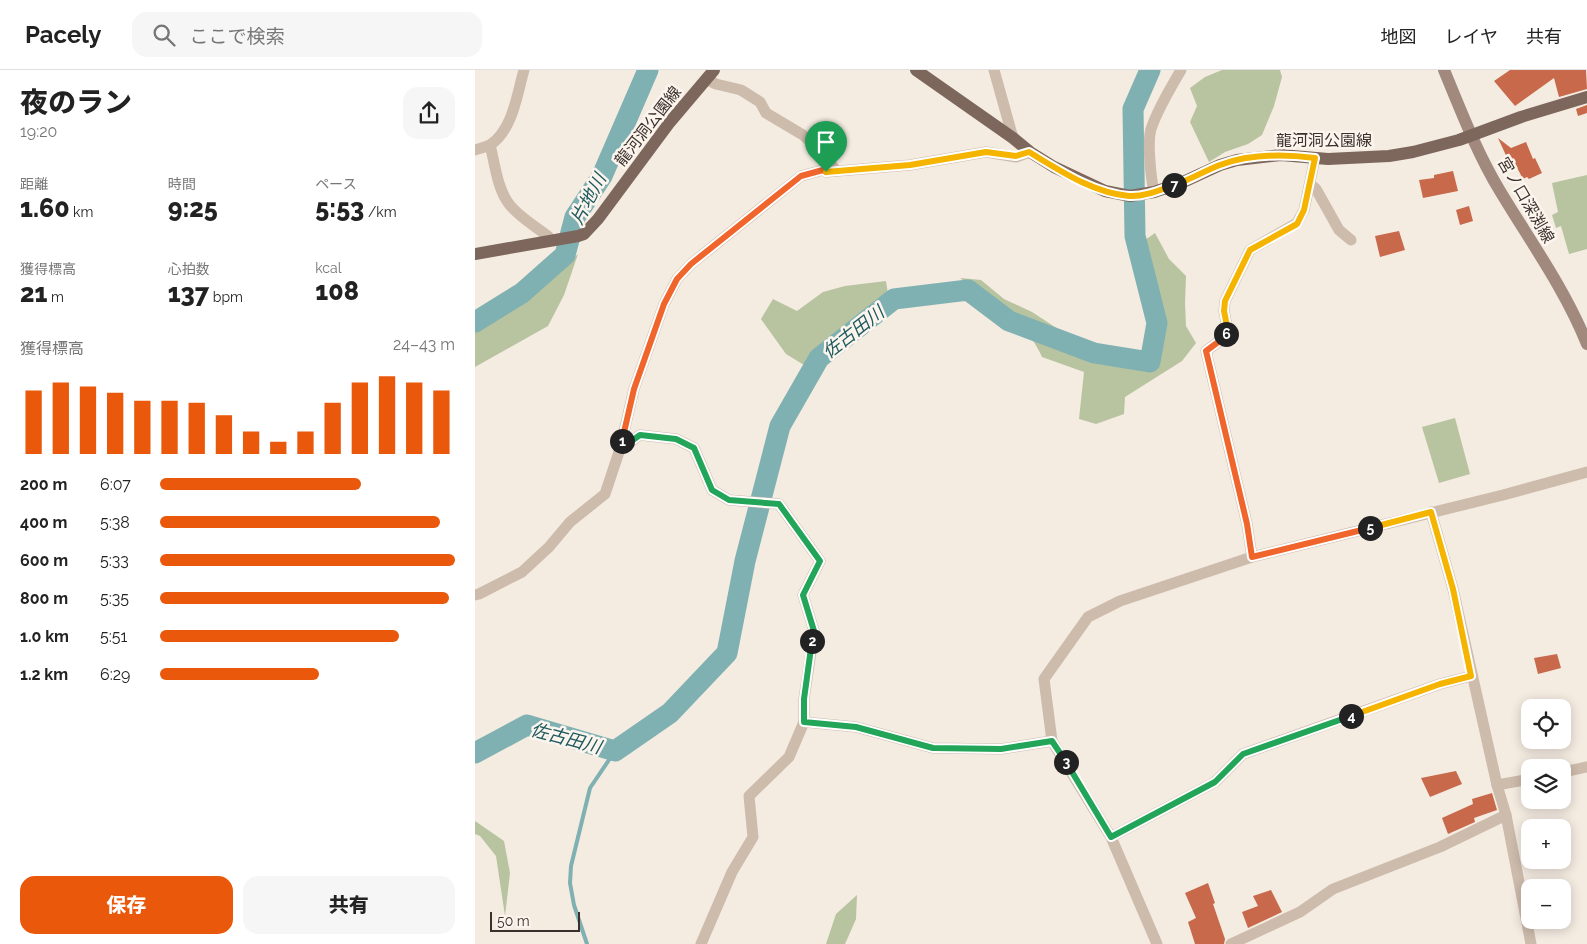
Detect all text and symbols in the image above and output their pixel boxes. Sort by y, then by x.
search box [132,12,482,57]
text: Pacely [25,20,102,49]
icon: search [150,21,178,49]
text: ここで検索 [190,25,285,47]
text: 地図 [1381,26,1417,47]
text: レイヤ [1445,26,1498,47]
text: 共有 [1526,26,1562,47]
street label: 龍河洞公園線 [611,82,685,170]
text: 夜のラン [20,86,132,119]
button: share [403,87,455,139]
pin [805,121,847,172]
text: 19:20 [20,122,57,141]
icon: arrive [812,128,840,156]
street label: 龍河洞公園線 [1276,131,1372,150]
street label: 宮ノ口深渕線 [1494,154,1558,246]
water label: 片地川 [566,168,611,228]
pin: 7 [1161,172,1187,198]
text: 距離 [20,176,48,192]
text: 時間 [168,176,196,192]
text: ペース [315,176,357,192]
text: 7 [1171,177,1178,193]
text: 1.60 [20,193,69,223]
text: 9:25 [168,193,218,223]
text: 5:53 [315,193,364,223]
text: km [69,204,93,220]
text: /km [364,204,397,220]
text: kcal [315,260,342,276]
text: 獲得標高 [20,261,76,277]
text: 心拍数 [168,261,210,277]
text: 108 [315,276,359,306]
text: 21 [20,278,47,308]
text: 137 [168,278,209,308]
text: m [47,289,64,305]
text: bpm [209,289,243,305]
water label: 佐古田川 [818,300,889,362]
pin: 6 [1213,322,1239,346]
text: 6 [1222,326,1231,342]
text: 24–43 m [393,335,455,354]
text: 獲得標高 [20,339,84,358]
pin: 1 [609,428,635,454]
text: 1 [619,433,626,449]
text: 200 m [20,475,67,494]
text: 6:07 [100,475,131,494]
text: 400 m [20,513,68,532]
text: 5:38 [100,513,130,532]
pin: 5 [1357,516,1383,540]
text: 5 [1367,520,1374,536]
text: 600 m [20,551,68,570]
text: 5:33 [100,551,129,570]
text: 800 m [20,589,68,608]
text: 5:35 [100,589,129,608]
text: 1.0 km [20,627,69,646]
text: 5:51 [100,627,127,646]
pin: 2 [799,628,825,654]
text: 2 [809,633,816,649]
text: 1.2 km [20,665,68,684]
text: 6:29 [100,665,130,684]
map controls [1521,699,1571,929]
button: locate [1521,699,1571,749]
pin: 4 [1339,704,1363,728]
text: 4 [1348,708,1356,724]
water label: 佐古田川 [529,719,605,758]
pin: 3 [1053,750,1079,774]
text: 3 [1063,754,1070,770]
button: layers [1521,759,1571,809]
button: + [1521,819,1571,869]
button: 保存 [20,876,233,934]
button: 共有 [243,876,455,934]
button: − [1521,879,1571,929]
scale bar [490,909,580,932]
text: 50 m [497,913,530,929]

